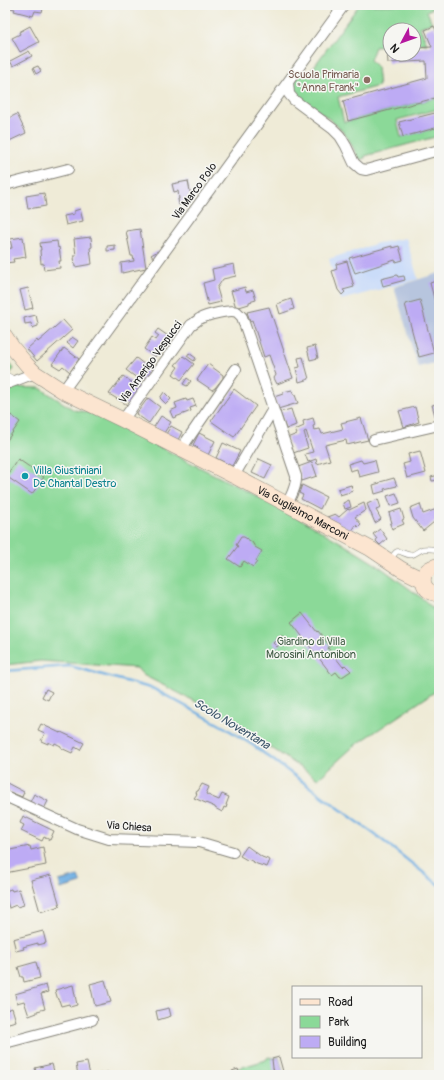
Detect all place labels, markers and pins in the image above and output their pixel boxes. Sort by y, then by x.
place label: Scuola Primaria "Anna Frank" [288,68,359,94]
marker: Scuola Primaria "Anna Frank" [362,75,372,85]
place label: Villa Giustiniani De Chantal Destro [33,464,116,490]
marker: Villa Giustiniani De Chantal Destro [20,471,30,481]

